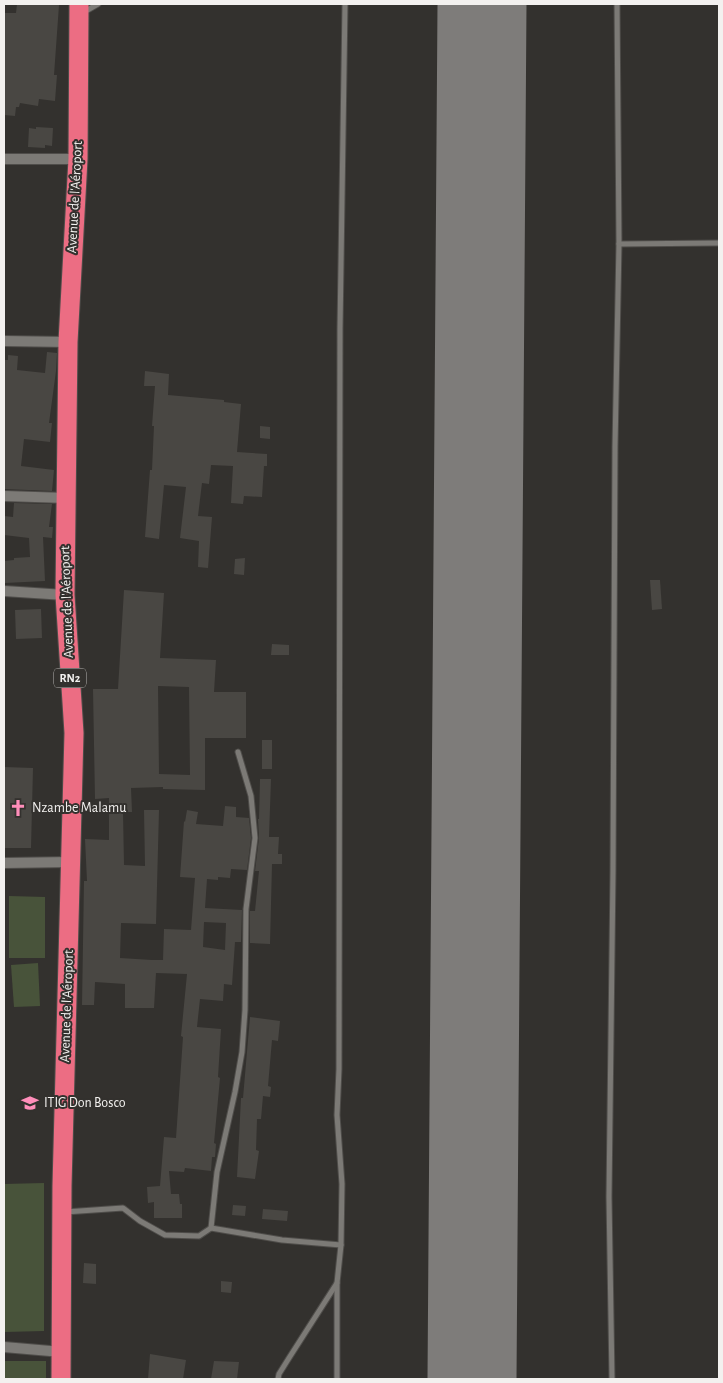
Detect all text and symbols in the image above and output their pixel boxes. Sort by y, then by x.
street label: Avenue de l'Aéroport [65,140,85,254]
street label: Avenue de l'Aéroport [58,545,76,659]
road number: RN2 [54,668,86,688]
church icon: Nzambe Malamu [8,798,28,818]
place label: Nzambe Malamu [32,801,126,815]
street label: Avenue de l'Aéroport [58,949,76,1063]
school or university icon: ITIG Don Bosco [20,1093,40,1113]
place label: ITIG Don Bosco [44,1096,126,1110]

